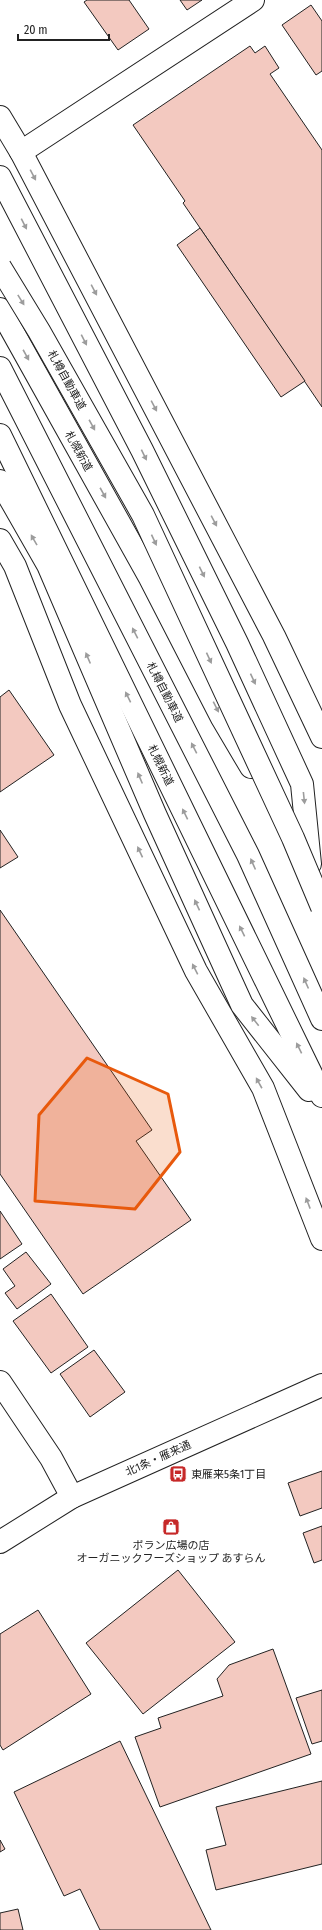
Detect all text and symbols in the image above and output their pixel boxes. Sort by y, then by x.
scale bar [18,16,109,42]
text: 20 m [24,23,48,37]
one-way arrow [30,169,36,181]
one-way arrow [21,218,28,230]
one-way arrow [90,285,97,296]
one-way arrow [17,295,24,306]
one-way arrow [81,334,88,345]
street label: 札樽自動車道 [45,348,88,412]
one-way arrow [22,349,29,361]
one-way arrow [151,400,157,411]
one-way arrow [89,419,96,431]
street label: 札幌新道 [62,429,95,474]
one-way arrow [141,449,147,461]
one-way arrow [99,487,106,499]
one-way arrow [211,515,217,527]
one-way arrow [31,534,38,546]
one-way arrow [151,534,157,545]
one-way arrow [198,566,205,577]
one-way arrow [132,627,138,638]
one-way arrow [85,652,91,664]
one-way arrow [206,652,212,663]
street label: 札樽自動車道 [144,660,185,725]
one-way arrow [250,673,256,684]
one-way arrow [125,692,131,703]
one-way arrow [213,701,219,713]
street label: 札幌新道 [145,743,176,788]
one-way arrow [191,743,197,754]
one-way arrow [136,771,142,783]
one-way arrow [300,792,307,804]
one-way arrow [182,809,188,820]
one-way arrow [137,846,143,858]
one-way arrow [249,858,255,870]
one-way arrow [194,900,200,911]
one-way arrow [239,925,245,937]
one-way arrow [192,964,199,975]
one-way arrow [303,977,309,989]
one-way arrow [251,1015,259,1026]
one-way arrow [296,1042,302,1054]
one-way arrow [256,1077,263,1088]
one-way arrow [304,1197,310,1209]
street label: 北1条・雁来通 [123,1438,193,1479]
bus stop icon: 東雁来5条1丁目 [168,1464,188,1484]
place label: 東雁来5条1丁目 [191,1468,266,1481]
shop icon: ポラン広場の店 オーガニックフーズショップ あすらん [161,1517,181,1537]
place label: ポラン広場の店 オーガニックフーズショップ あすらん [76,1539,266,1565]

